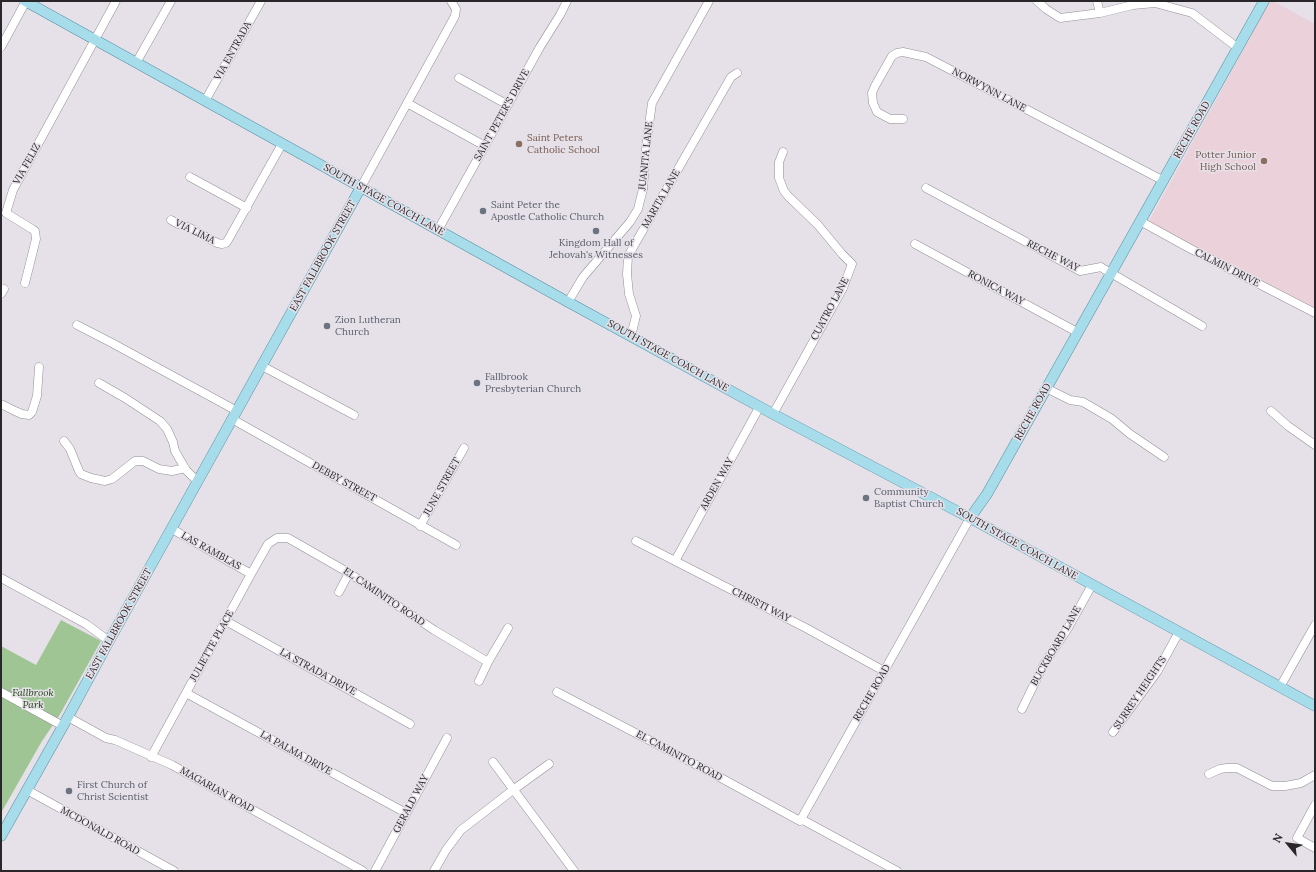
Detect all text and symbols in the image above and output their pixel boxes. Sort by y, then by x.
street label: VIA ENTRADA [212,19,254,83]
street label: NORWYNN LANE [950,65,1028,115]
street label: SAINT PETER'S DRIVE [472,67,532,163]
street label: RECHE ROAD [1171,99,1213,161]
street label: JUANITA LANE [636,121,656,191]
place label: Saint Peters Catholic School [527,132,600,156]
marker: Saint Peters Catholic School [514,139,524,149]
street label: VIA FELIZ [11,141,43,187]
place label: Potter Junior High School [1195,149,1256,172]
marker: Potter Junior High School [1259,156,1269,166]
street label: SOUTH STAGE COACH LANE [321,162,447,238]
street label: MARITA LANE [639,167,683,231]
street label: EAST FALLBROOK STREET [287,198,359,314]
place label: Saint Peter the Apostle Catholic Church [491,199,604,222]
marker: Saint Peter the Apostle Catholic Church [478,206,488,216]
street label: VIA LIMA [173,217,217,247]
marker: Kingdom Hall of Jehovah's Witnesses [591,226,601,236]
place label: Kingdom Hall of Jehovah's Witnesses [549,237,643,260]
street label: RECHE WAY [1024,238,1082,274]
street label: CALMIN DRIVE [1192,246,1262,290]
street label: RONICA WAY [966,268,1026,308]
street label: CUATRO LANE [808,275,852,343]
place label: Zion Lutheran Church [335,314,401,338]
street label: SOUTH STAGE COACH LANE [605,318,731,394]
marker: Zion Lutheran Church [322,321,332,331]
place label: Fallbrook Presbyterian Church [485,371,581,394]
marker: Fallbrook Presbyterian Church [472,378,482,388]
street label: RECHE ROAD [1012,381,1054,443]
street label: JUNE STREET [421,456,463,518]
street label: ARDEN WAY [698,456,736,512]
street label: DEBBY STREET [310,459,378,505]
place label: Community Baptist Church [874,486,944,510]
marker: Community Baptist Church [861,493,871,503]
street label: SOUTH STAGE COACH LANE [954,506,1080,582]
street label: LAS RAMBLAS [179,530,243,572]
street label: EL CAMINITO ROAD [341,565,427,629]
street label: EAST FALLBROOK STREET [83,566,155,682]
street label: CHRISTI WAY [730,585,792,625]
street label: BUCKBOARD LANE [1028,604,1084,688]
street label: JULIETTE PLACE [187,608,237,684]
street label: LA STRADA DRIVE [278,646,358,698]
street label: SURREY HEIGHTS [1111,654,1169,732]
street label: RECHE ROAD [851,662,893,724]
park label: Fallbrook Park [12,687,54,710]
street label: LA PALMA DRIVE [258,728,334,778]
street label: EL CAMINITO ROAD [634,728,724,784]
street label: MAGARIAN ROAD [178,765,256,815]
street label: GERALD WAY [391,773,431,835]
place label: First Church of Christ Scientist [77,779,149,802]
marker: First Church of Christ Scientist [64,786,74,796]
street label: MCDONALD ROAD [58,804,142,858]
north arrow [1268,824,1308,864]
text: N [1269,831,1286,845]

